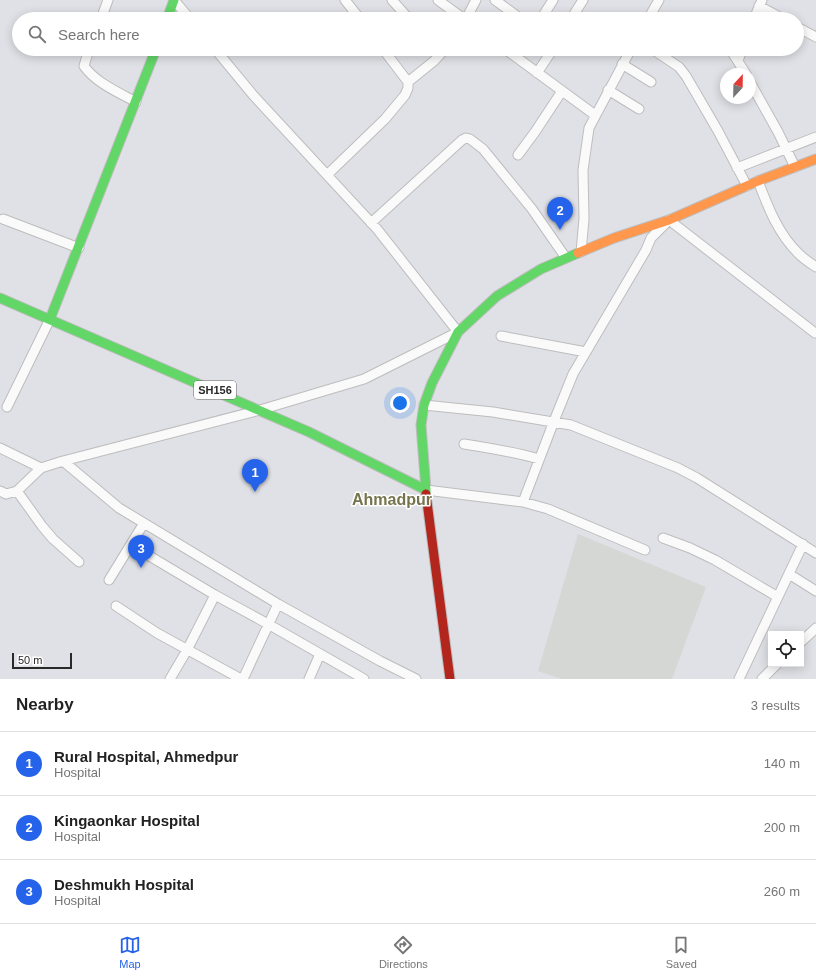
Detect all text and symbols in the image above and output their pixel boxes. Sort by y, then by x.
search box [12,12,804,56]
icon: search [26,23,48,45]
text: Search here [58,26,140,43]
north arrow [720,68,756,104]
pin: 2 [547,197,573,230]
road number: SH156 [194,381,236,399]
your location [390,393,410,413]
pin: 1 [242,459,268,492]
district label: Ahmadpur [352,491,432,508]
pin: 3 [128,535,154,568]
map controls [768,631,804,667]
button: locate [768,631,804,667]
scale bar [12,651,72,670]
text: 50 m [18,654,42,666]
text: Nearby [16,695,74,714]
text: 3 results [751,698,800,713]
text: Rural Hospital, Ahmedpur [54,748,238,765]
text: 1 [25,756,33,771]
text: 140 m [764,756,800,771]
text: Hospital [54,765,101,780]
text: Kingaonkar Hospital [54,812,200,829]
text: 2 [25,820,33,835]
text: 200 m [764,820,800,835]
text: Hospital [54,829,101,844]
text: Deshmukh Hospital [54,876,194,893]
text: 3 [25,884,33,899]
text: 260 m [764,884,800,899]
text: Hospital [54,893,101,908]
tab: Map [119,934,141,970]
tab: Directions [379,934,428,970]
tab: Saved [666,934,697,970]

